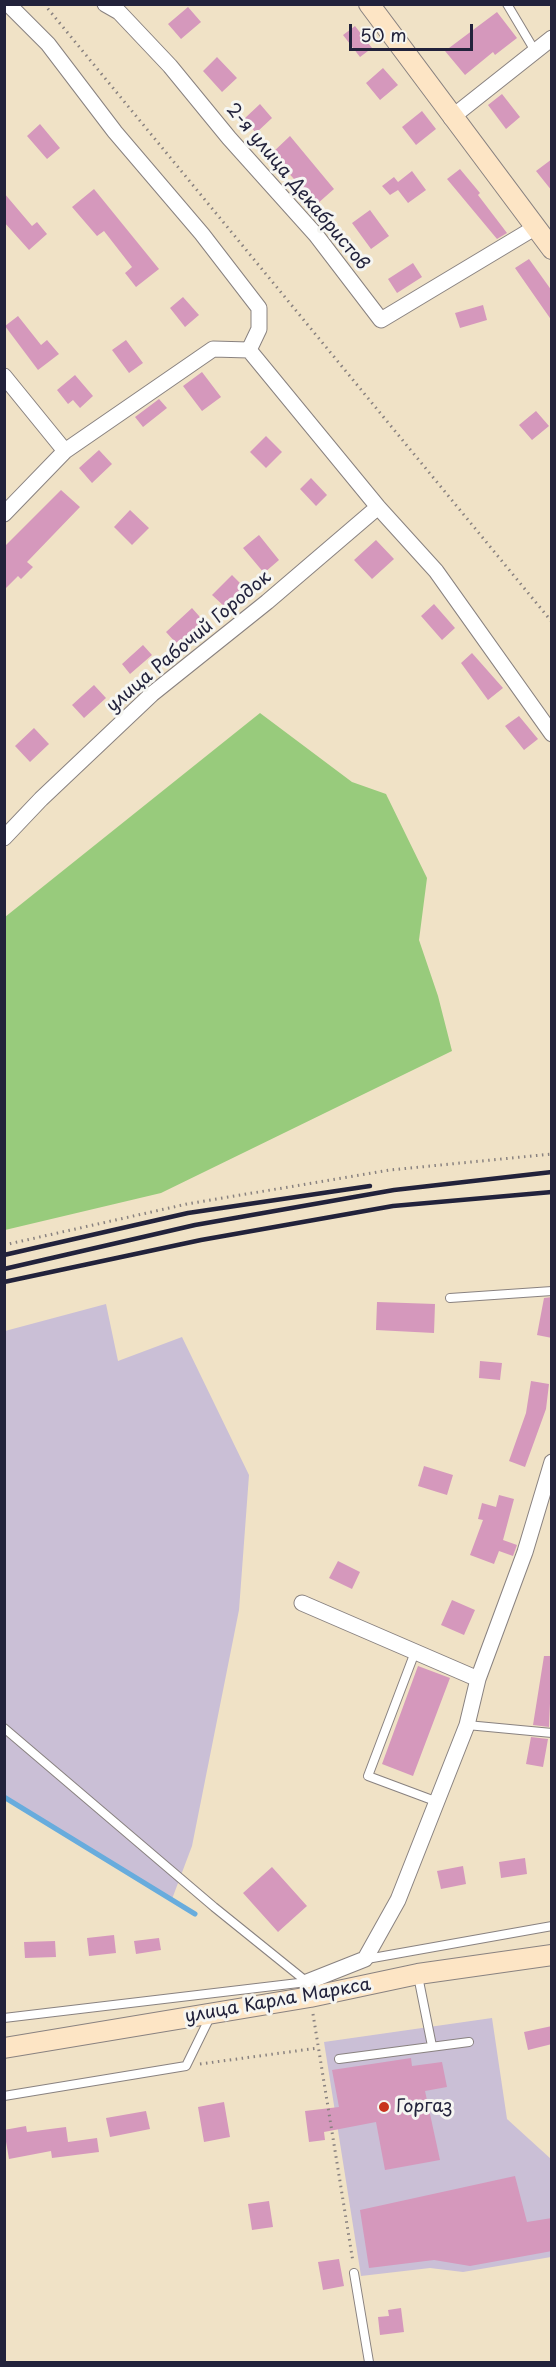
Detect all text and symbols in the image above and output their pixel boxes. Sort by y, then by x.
scale bar [352,12,476,50]
text: 50 m [360,21,407,48]
street label: 2-я улица Декабристов [221,99,373,275]
street label: улица Рабочий Городок [102,567,276,717]
street label: улица Карла Маркса [183,1974,373,2028]
place label: Горгаз [396,2096,452,2118]
marker: Горгаз [377,2100,391,2114]

